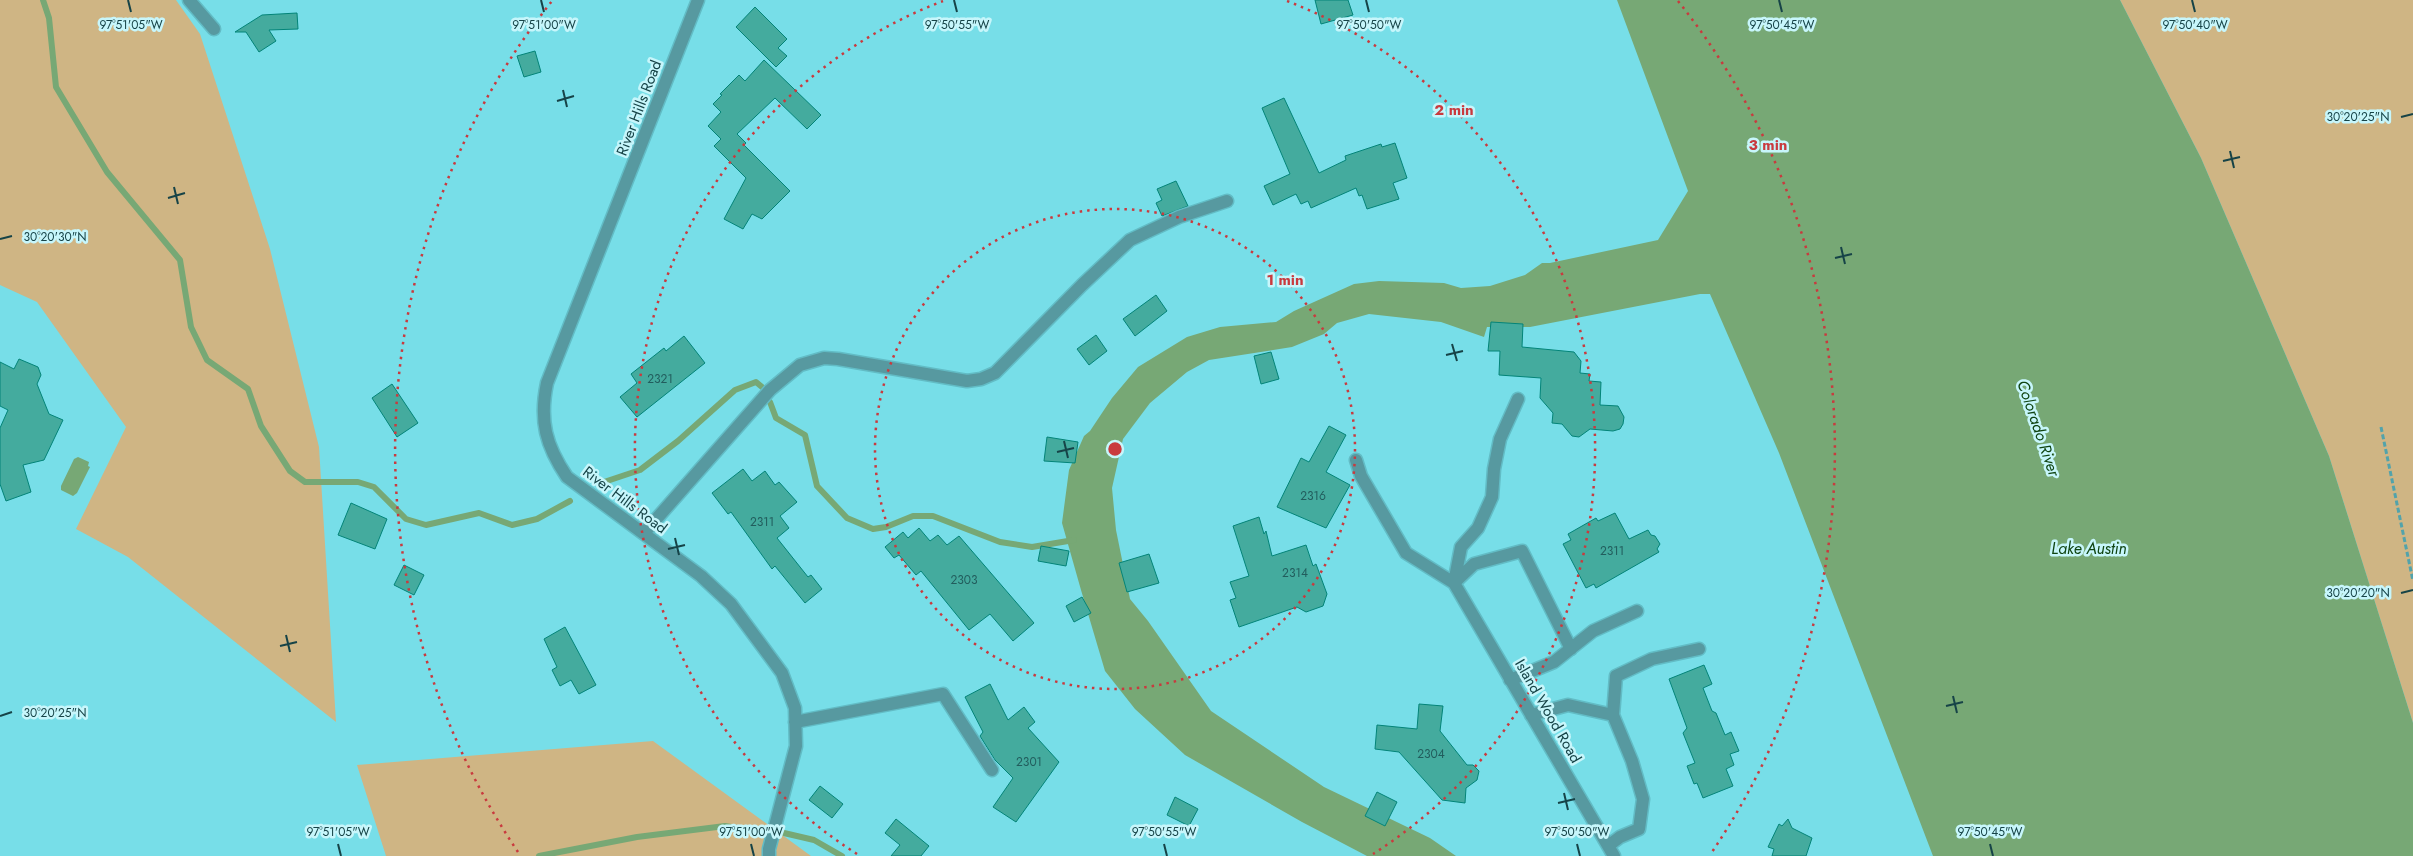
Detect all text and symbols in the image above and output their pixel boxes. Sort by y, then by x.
text: 97°51'05"W [99,16,163,34]
text: 97°51'00"W [512,16,576,34]
text: 97°50'55"W [925,16,989,34]
text: 97°50'50"W [1336,16,1402,34]
text: 97°50'45"W [1750,16,1815,34]
text: 97°50'40"W [2162,16,2228,34]
street label: River Hills Road [611,57,667,159]
text: 2 min [1434,99,1474,121]
text: 30°20'25"N [2326,108,2390,126]
text: 3 min [1749,134,1787,156]
text: 30°20'30"N [23,228,87,246]
text: 1 min [1266,269,1304,291]
house number: 2321 [647,370,673,388]
water label: Colorado River [2011,377,2066,481]
centre of rings [1106,440,1124,458]
street label: River Hills Road [578,461,672,539]
house number: 2316 [1300,487,1326,505]
house number: 2311 [750,513,774,531]
water label: Lake Austin [2051,537,2127,560]
house number: 2311 [1600,542,1624,560]
house number: 2314 [1282,564,1308,582]
house number: 2303 [950,571,978,589]
text: 30°20'20"N [2326,584,2390,602]
street label: Island Wood Road [1509,655,1587,767]
text: 30°20'25"N [23,704,87,722]
house number: 2304 [1417,745,1445,763]
house number: 2301 [1016,753,1042,771]
text: 97°51'05"W [306,823,370,841]
text: 97°51'00"W [719,823,783,841]
text: 97°50'55"W [1132,823,1196,841]
text: 97°50'50"W [1544,823,1610,841]
text: 97°50'45"W [1958,823,2023,841]

